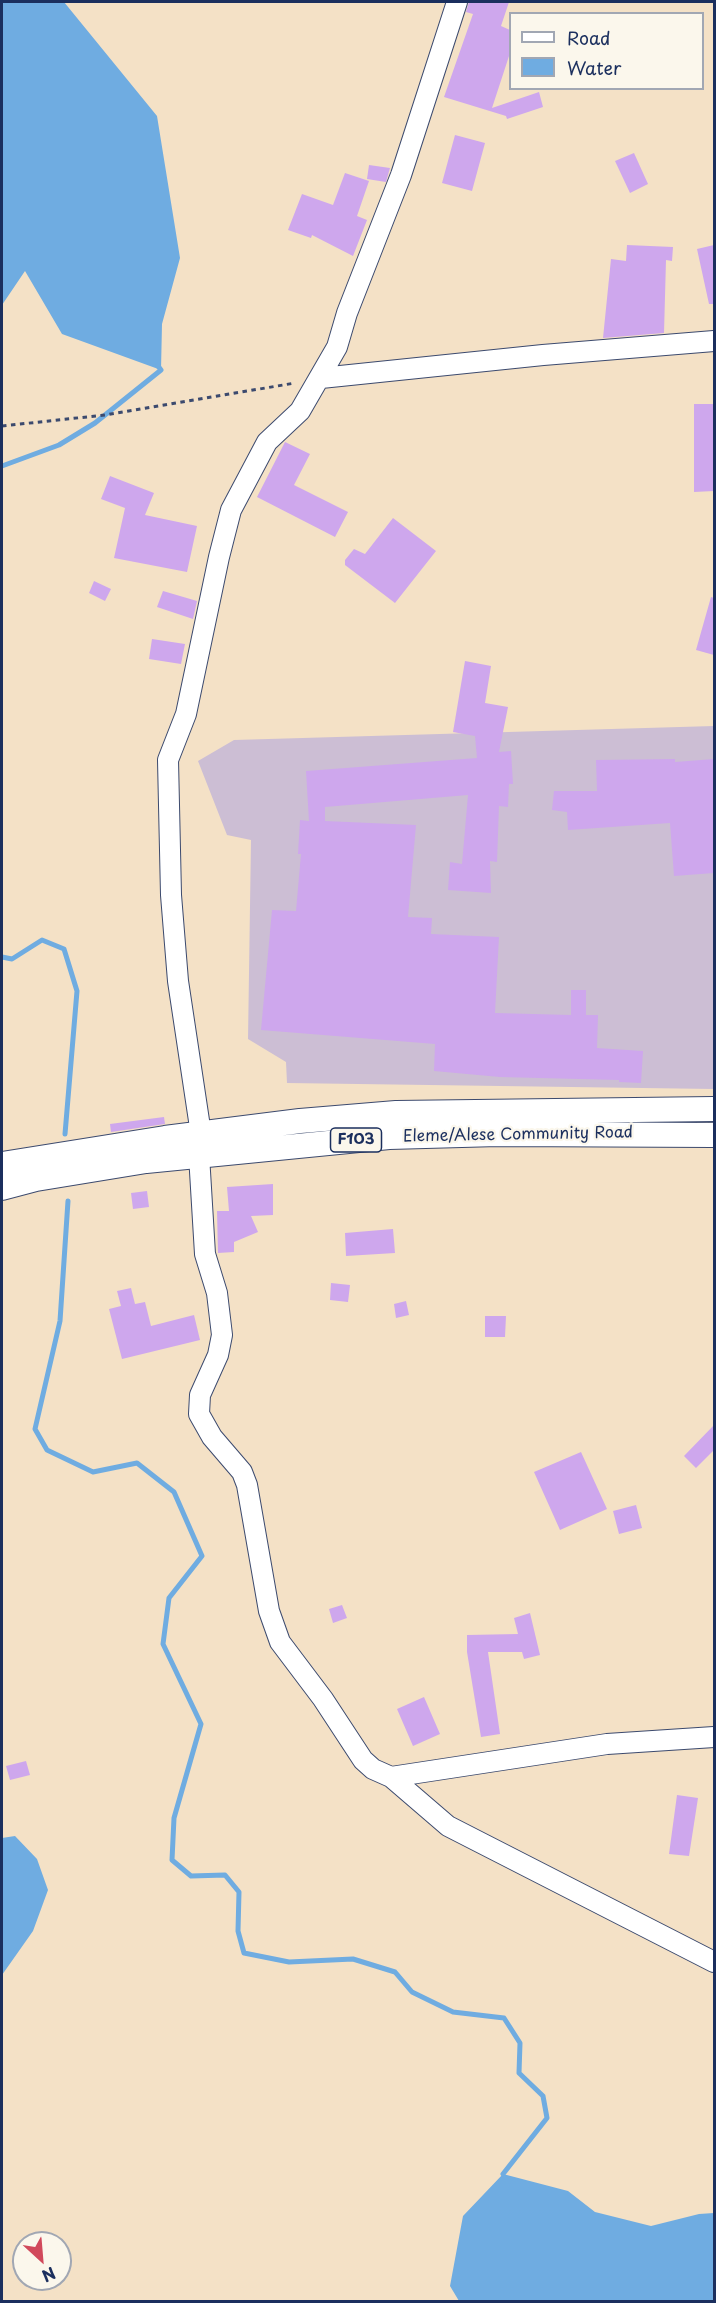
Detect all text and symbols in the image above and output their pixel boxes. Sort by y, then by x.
legend [509,12,704,90]
text: Road [567,24,611,51]
text: Water [567,54,621,81]
street label: Eleme/Alese Community Road [403,1123,633,1147]
road number: F103 [330,1128,382,1152]
north arrow [12,2231,72,2291]
text: N [38,2262,60,2289]

